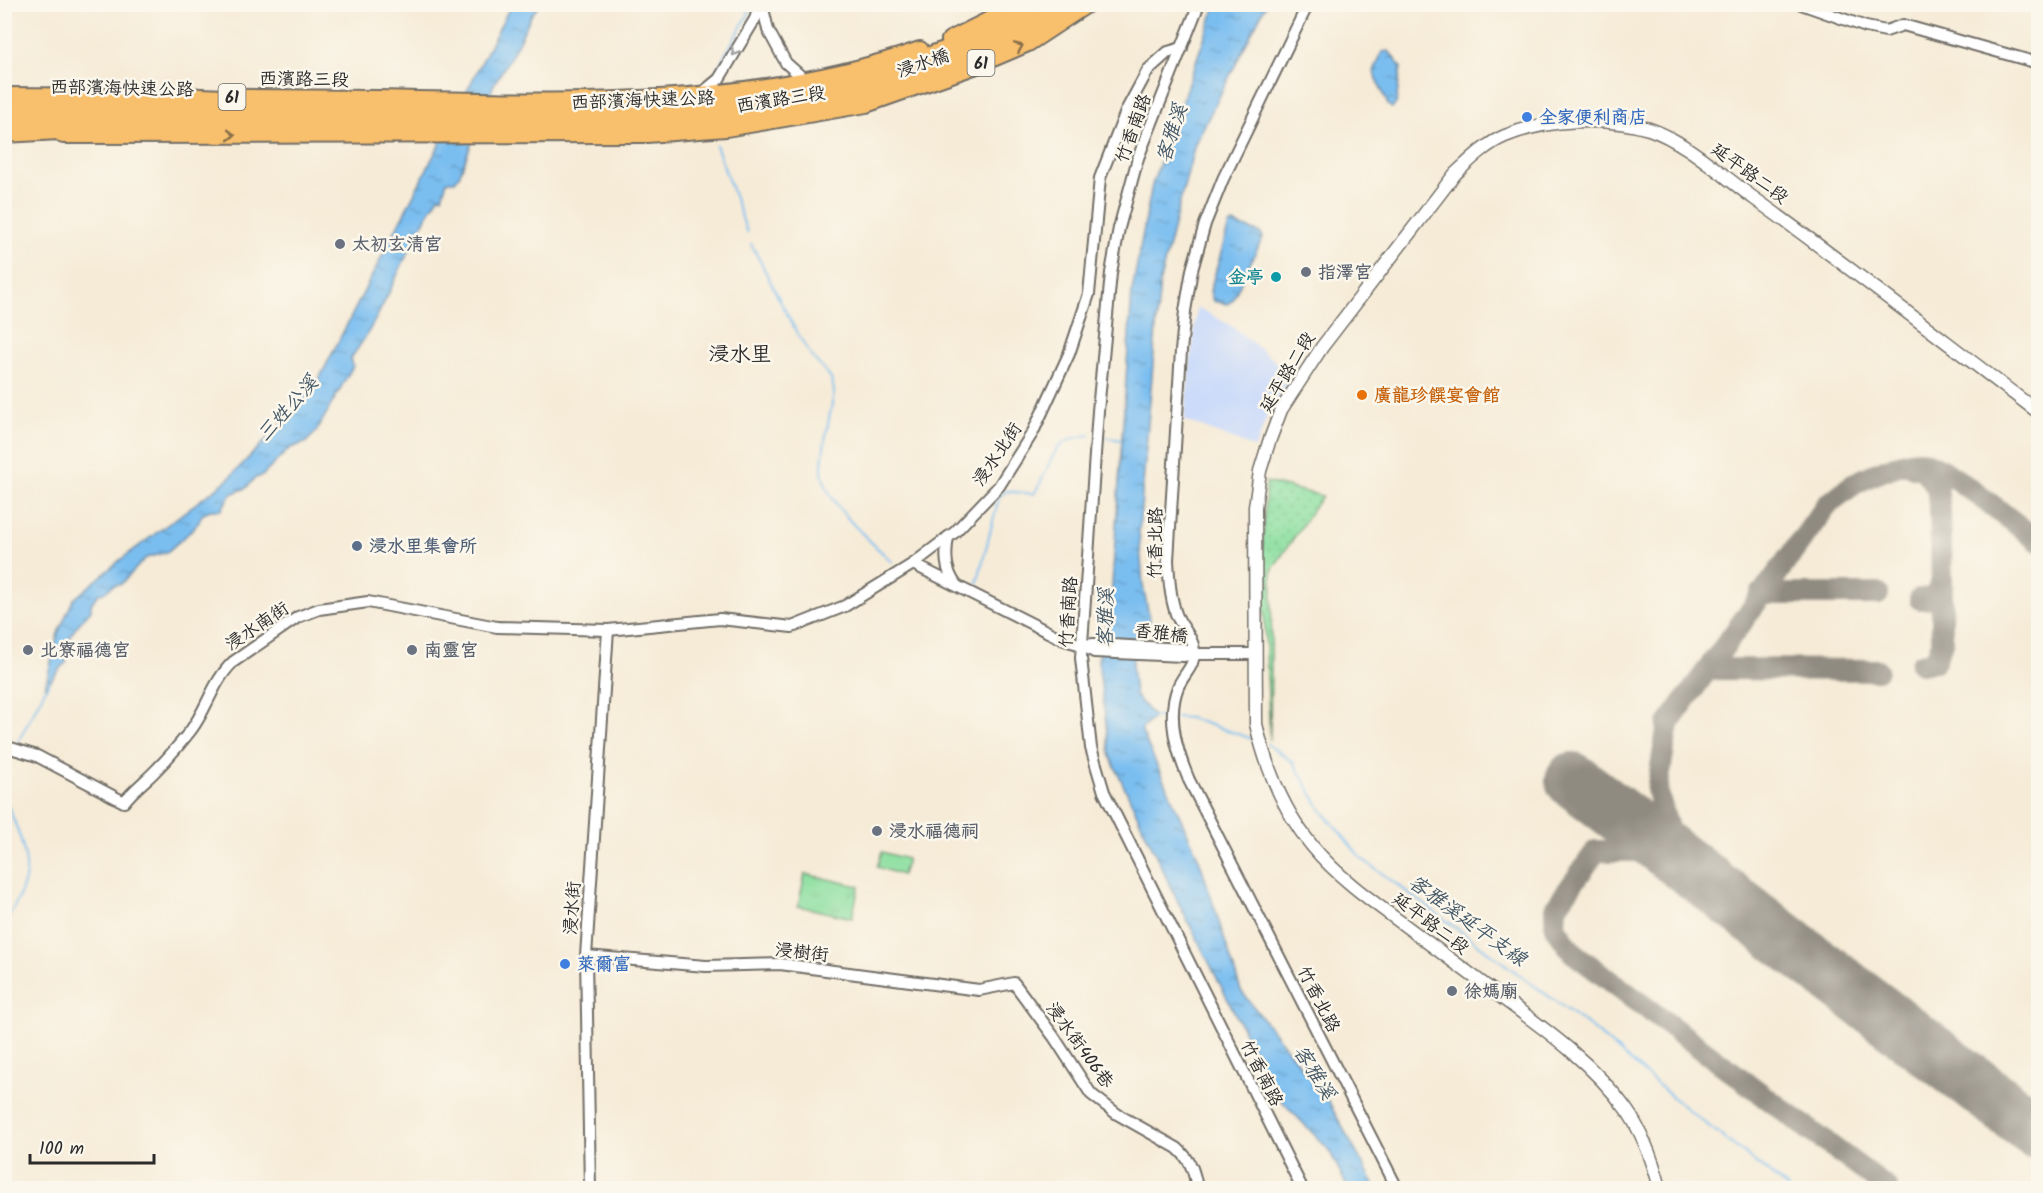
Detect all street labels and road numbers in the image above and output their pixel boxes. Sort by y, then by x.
street label: 浸水橋 [893,42,954,87]
road number: 61 [968,50,994,76]
street label: 西濱路三段 [259,65,349,96]
street label: 西部濱海快速公路 [50,74,194,105]
street label: 西濱路三段 [735,79,828,122]
road number: 61 [218,84,246,110]
street label: 西部濱海快速公路 [571,84,716,119]
street label: 竹香南路 [1108,90,1160,167]
street label: 延平路二段 [1704,136,1794,212]
street label: 延平路二段 [1253,327,1324,419]
street label: 浸水北街 [966,417,1030,493]
street label: 竹香北路 [1141,507,1172,579]
street label: 竹香南路 [1053,575,1086,649]
street label: 浸水南街 [220,595,296,659]
street label: 香雅橋 [1132,617,1189,652]
street label: 浸水街 [557,880,590,936]
street label: 延平路二段 [1385,886,1475,963]
street label: 浸樹街 [773,936,830,971]
street label: 竹香北路 [1288,961,1347,1038]
street label: 浸水街406巷 [1037,997,1120,1095]
street label: 竹香南路 [1231,1035,1290,1112]

